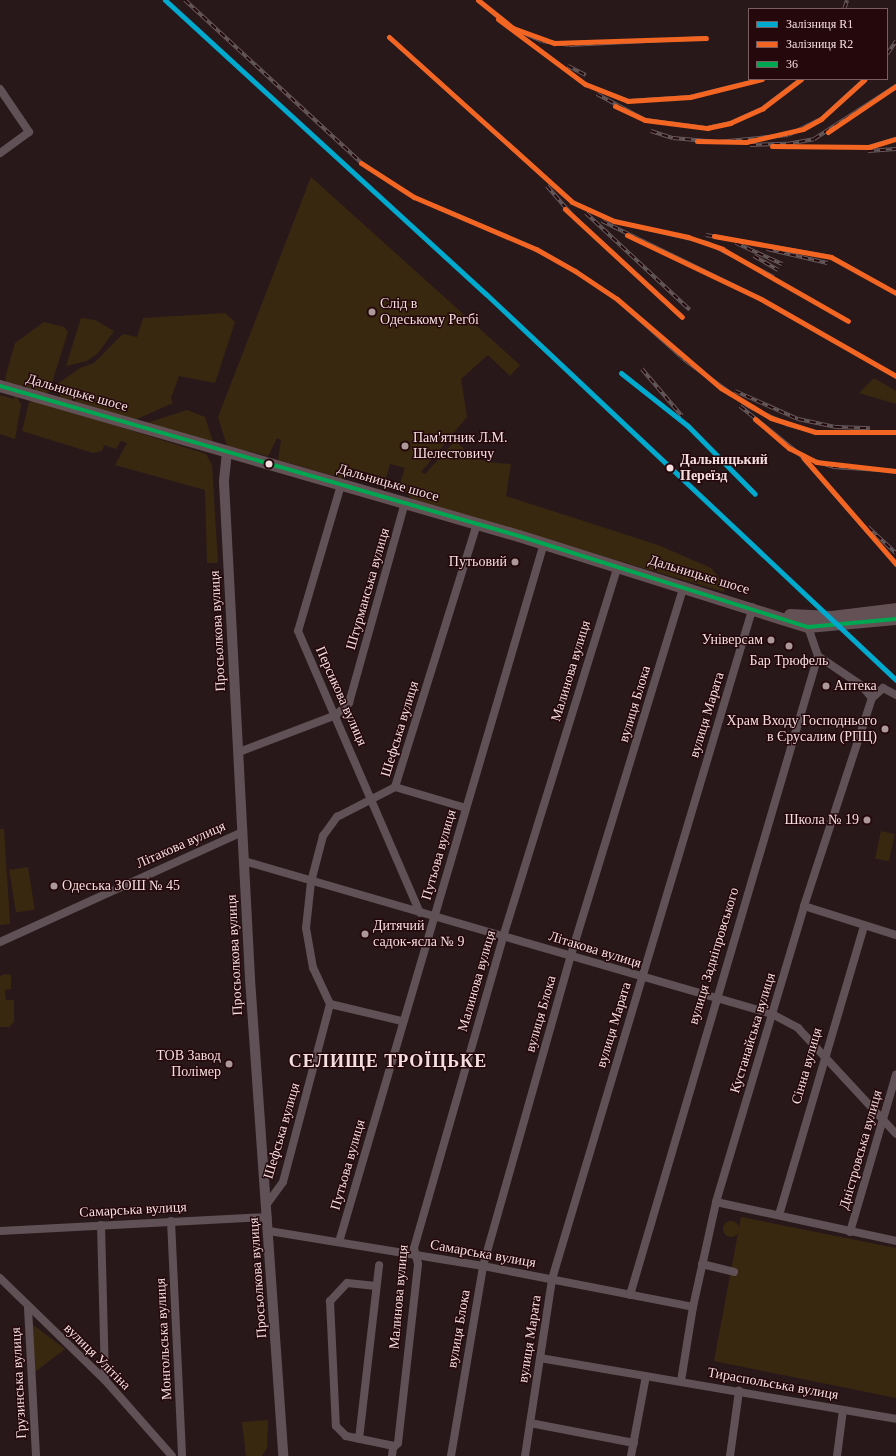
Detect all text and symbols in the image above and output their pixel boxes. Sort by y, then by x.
legend [748,8,888,80]
text: Залізниця R1 [786,17,853,31]
text: Залізниця R2 [786,37,853,51]
text: 36 [786,57,798,71]
place label: Слід в Одеському Регбі [380,296,479,328]
marker: Слід в Одеському Регбі [367,307,377,317]
street label: Дальницьке шосе [24,370,130,416]
place label: Пам'ятник Л.М. Шелестовичу [413,430,507,462]
marker: Пам'ятник Л.М. Шелестовичу [400,441,410,451]
place label: Дальницький Переїзд [680,452,768,484]
unlabelled marker [264,459,274,469]
street label: Дальницьке шосе [335,460,441,506]
marker: Дальницький Переїзд [663,461,677,475]
street label: Штурманська вулиця [343,526,393,652]
street label: Дальницьке шосе [646,552,752,598]
place label: Путьовий [449,554,507,570]
marker: Путьовий [510,557,520,567]
street label: Просьолкова вулиця [206,570,230,692]
street label: Малинова вулиця [548,618,594,724]
place label: Універсам [702,632,763,648]
marker: Універсам [766,635,776,645]
marker: Бар Трюфель [784,641,794,651]
street label: Персикова вулиця [312,644,370,748]
place label: Бар Трюфель [750,653,828,669]
street label: вулиця Блока [615,664,655,744]
street label: вулиця Марата [686,670,728,760]
place label: Аптека [834,678,877,694]
street label: Шефська вулиця [377,679,423,779]
marker: Аптека [821,681,831,691]
place label: Храм Входу Господнього в Єрусалим (РПЦ) [727,713,877,746]
marker: Храм Входу Господнього в Єрусалим (РПЦ) [880,724,890,734]
street label: Путьова вулиця [418,808,460,902]
place label: Школа № 19 [784,812,859,828]
marker: Школа № 19 [862,815,872,825]
street label: Літакова вулиця [134,818,228,872]
place label: Одеська ЗОШ № 45 [62,878,180,894]
marker: Одеська ЗОШ № 45 [49,881,59,891]
street label: вулиця Задніпровського [685,886,743,1026]
street label: Просьолкова вулиця [223,894,247,1016]
place label: Дитячий садок-ясла № 9 [373,918,464,950]
street label: Малинова вулиця [454,928,500,1034]
street label: Літакова вулиця [547,928,643,972]
marker: Дитячий садок-ясла № 9 [360,929,370,939]
street label: Кустанайська вулиця [727,971,779,1095]
street label: вулиця Блока [522,974,560,1054]
street label: вулиця Марата [593,980,635,1070]
street label: Сінна вулиця [788,1026,826,1106]
place label: ТОВ Завод Полімер [156,1048,221,1080]
district label: СЕЛИЩЕ ТРОЇЦЬКЕ [289,1050,487,1072]
marker: ТОВ Завод Полімер [224,1059,234,1069]
street label: Шефська вулиця [260,1081,304,1181]
street label: Дністровська вулиця [836,1088,886,1212]
street label: Путьова вулиця [327,1118,369,1212]
street label: Самарська вулиця [79,1199,187,1221]
street label: Просьолкова вулиця [245,1217,271,1339]
street label: Самарська вулиця [429,1236,537,1272]
street label: Малинова вулиця [386,1244,412,1350]
street label: Монгольська вулиця [152,1278,176,1400]
street label: вулиця Блока [444,1289,474,1369]
street label: вулиця Марата [515,1294,545,1384]
street label: вулиця Улітіна [60,1320,134,1394]
street label: Грузинська вулиця [8,1327,30,1439]
street label: Тираспольська вулиця [706,1364,840,1404]

